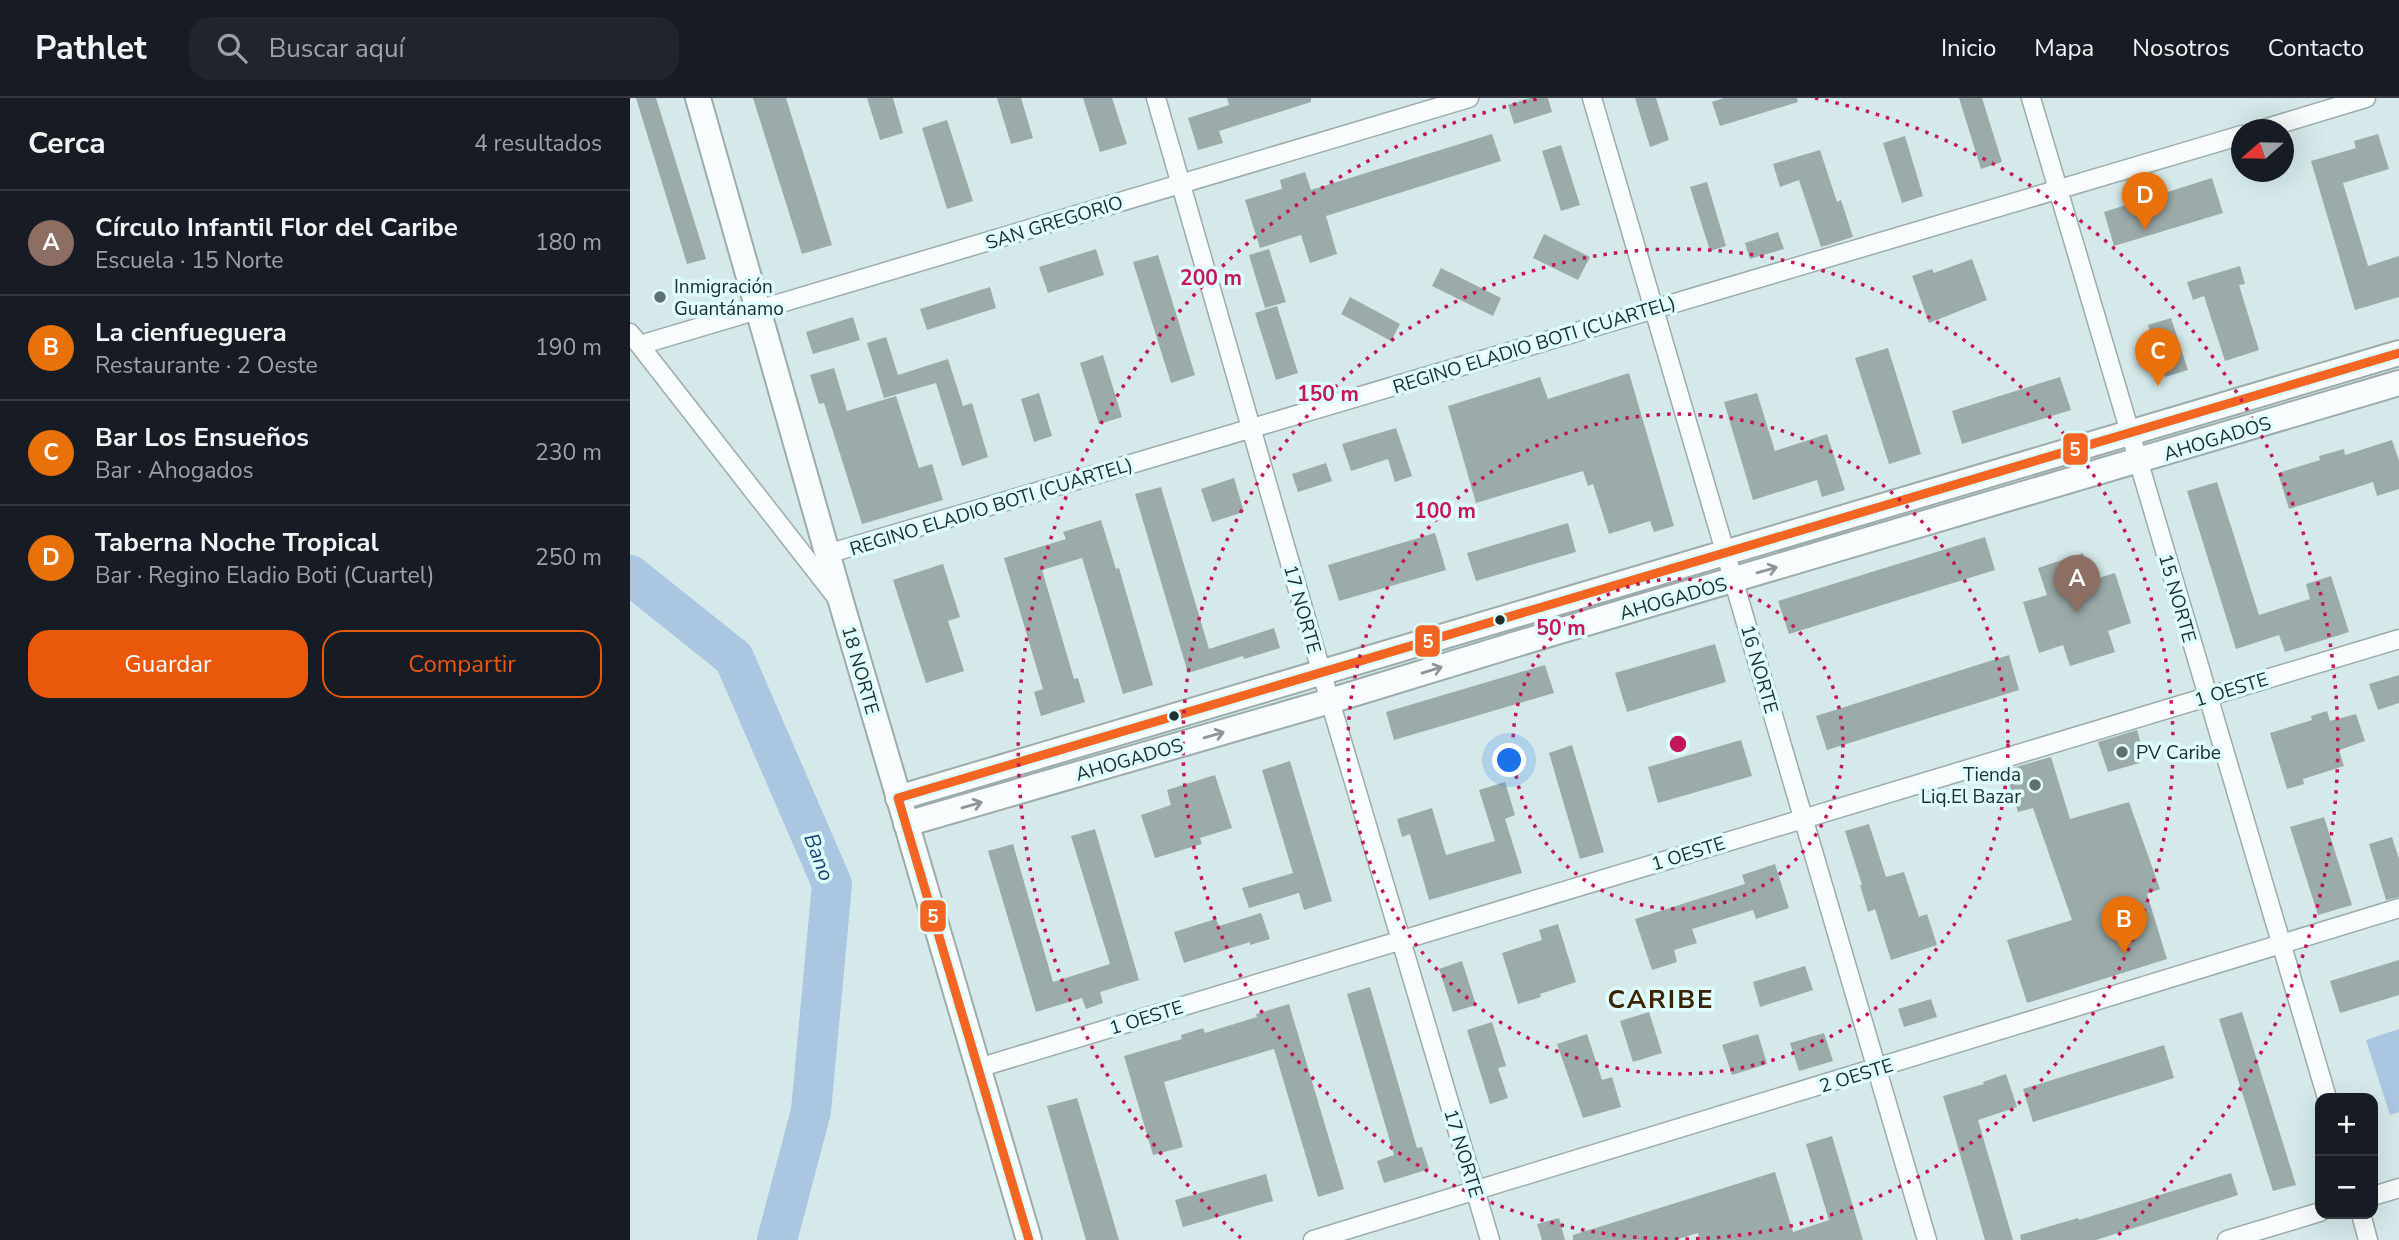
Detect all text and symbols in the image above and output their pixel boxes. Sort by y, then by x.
search box [189,17,679,80]
text: Pathlet [35,26,147,71]
icon: search [213,29,251,67]
text: Buscar aquí [269,31,405,66]
text: Inicio [1941,32,1996,64]
text: Mapa [2034,32,2094,64]
text: Nosotros [2132,32,2230,64]
text: Contacto [2268,32,2364,64]
north arrow [2231,119,2294,182]
text: Cerca [28,123,106,164]
text: 4 resultados [474,128,602,159]
pin: D [2122,172,2168,230]
street label: SAN GREGORIO [982,190,1126,256]
text: Círculo Infantil Flor del Caribe [95,210,458,245]
text: A [42,227,60,258]
text: 180 m [535,227,602,258]
text: Escuela · 15 Norte [95,245,283,276]
text: 200 m [1180,264,1242,292]
place label: Inmigración Guantánamo [674,274,784,322]
marker: Inmigración Guantánamo [652,289,668,305]
street label: REGINO ELADIO BOTI (CUARTEL) [1390,289,1679,400]
text: La cienfueguera [95,315,287,350]
pin: C [2135,328,2181,386]
text: B [43,332,59,363]
text: 190 m [535,332,602,363]
text: Restaurante · 2 Oeste [95,350,318,381]
text: 150 m [1297,380,1359,408]
street label: AHOGADOS [2160,410,2274,468]
text: Bar Los Ensueños [95,420,309,455]
line badge: 5 [2062,432,2089,466]
text: C [43,437,59,468]
text: 230 m [535,437,602,468]
text: 5 [2069,437,2081,463]
street label: REGINO ELADIO BOTI (CUARTEL) [847,451,1136,562]
text: Bar · Ahogados [95,455,254,486]
text: 100 m [1414,497,1476,525]
text: Taberna Noche Tropical [95,525,379,560]
text: D [42,542,60,573]
text: 250 m [535,542,602,573]
street label: 15 NORTE [2152,551,2202,646]
pin: A [2054,555,2100,613]
text: Bar · Regino Eladio Boti (Cuartel) [95,560,435,591]
street label: 17 NORTE [1277,562,1327,657]
one-way arrow [1756,562,1778,575]
street label: AHOGADOS [1616,571,1730,627]
unlabelled marker [1493,613,1507,627]
text: 50 m [1536,614,1586,642]
street label: 16 NORTE [1734,622,1784,717]
street label: 18 NORTE [835,623,885,718]
line badge: 5 [1414,624,1441,658]
text: 5 [1422,629,1434,655]
button: Guardar [28,630,308,698]
button: Compartir [322,630,602,698]
one-way arrow [1421,663,1443,676]
street label: 1 OESTE [2191,666,2271,713]
unlabelled marker [1167,709,1181,723]
one-way arrow [1202,728,1225,741]
street label: AHOGADOS [1072,732,1186,788]
centre of rings [1666,732,1690,756]
place label: PV Caribe [2136,740,2221,766]
your location [1492,743,1526,777]
marker: PV Caribe [2114,744,2130,760]
place label: Tienda Liq.El Bazar [1921,762,2021,810]
marker: Tienda Liq.El Bazar [2027,777,2043,793]
one-way arrow [960,797,982,810]
water label: Bano [797,829,841,885]
street label: 1 OESTE [1648,830,1728,877]
pin: B [2101,896,2147,954]
line badge: 5 [919,899,947,933]
text: 5 [927,904,939,930]
district label: CARIBE [1607,982,1715,1017]
street label: 1 OESTE [1106,994,1186,1041]
street label: 2 OESTE [1816,1052,1896,1099]
map controls [2315,1093,2378,1219]
button: + [2315,1093,2378,1156]
street label: 17 NORTE [1437,1106,1489,1201]
button: − [2315,1156,2378,1219]

